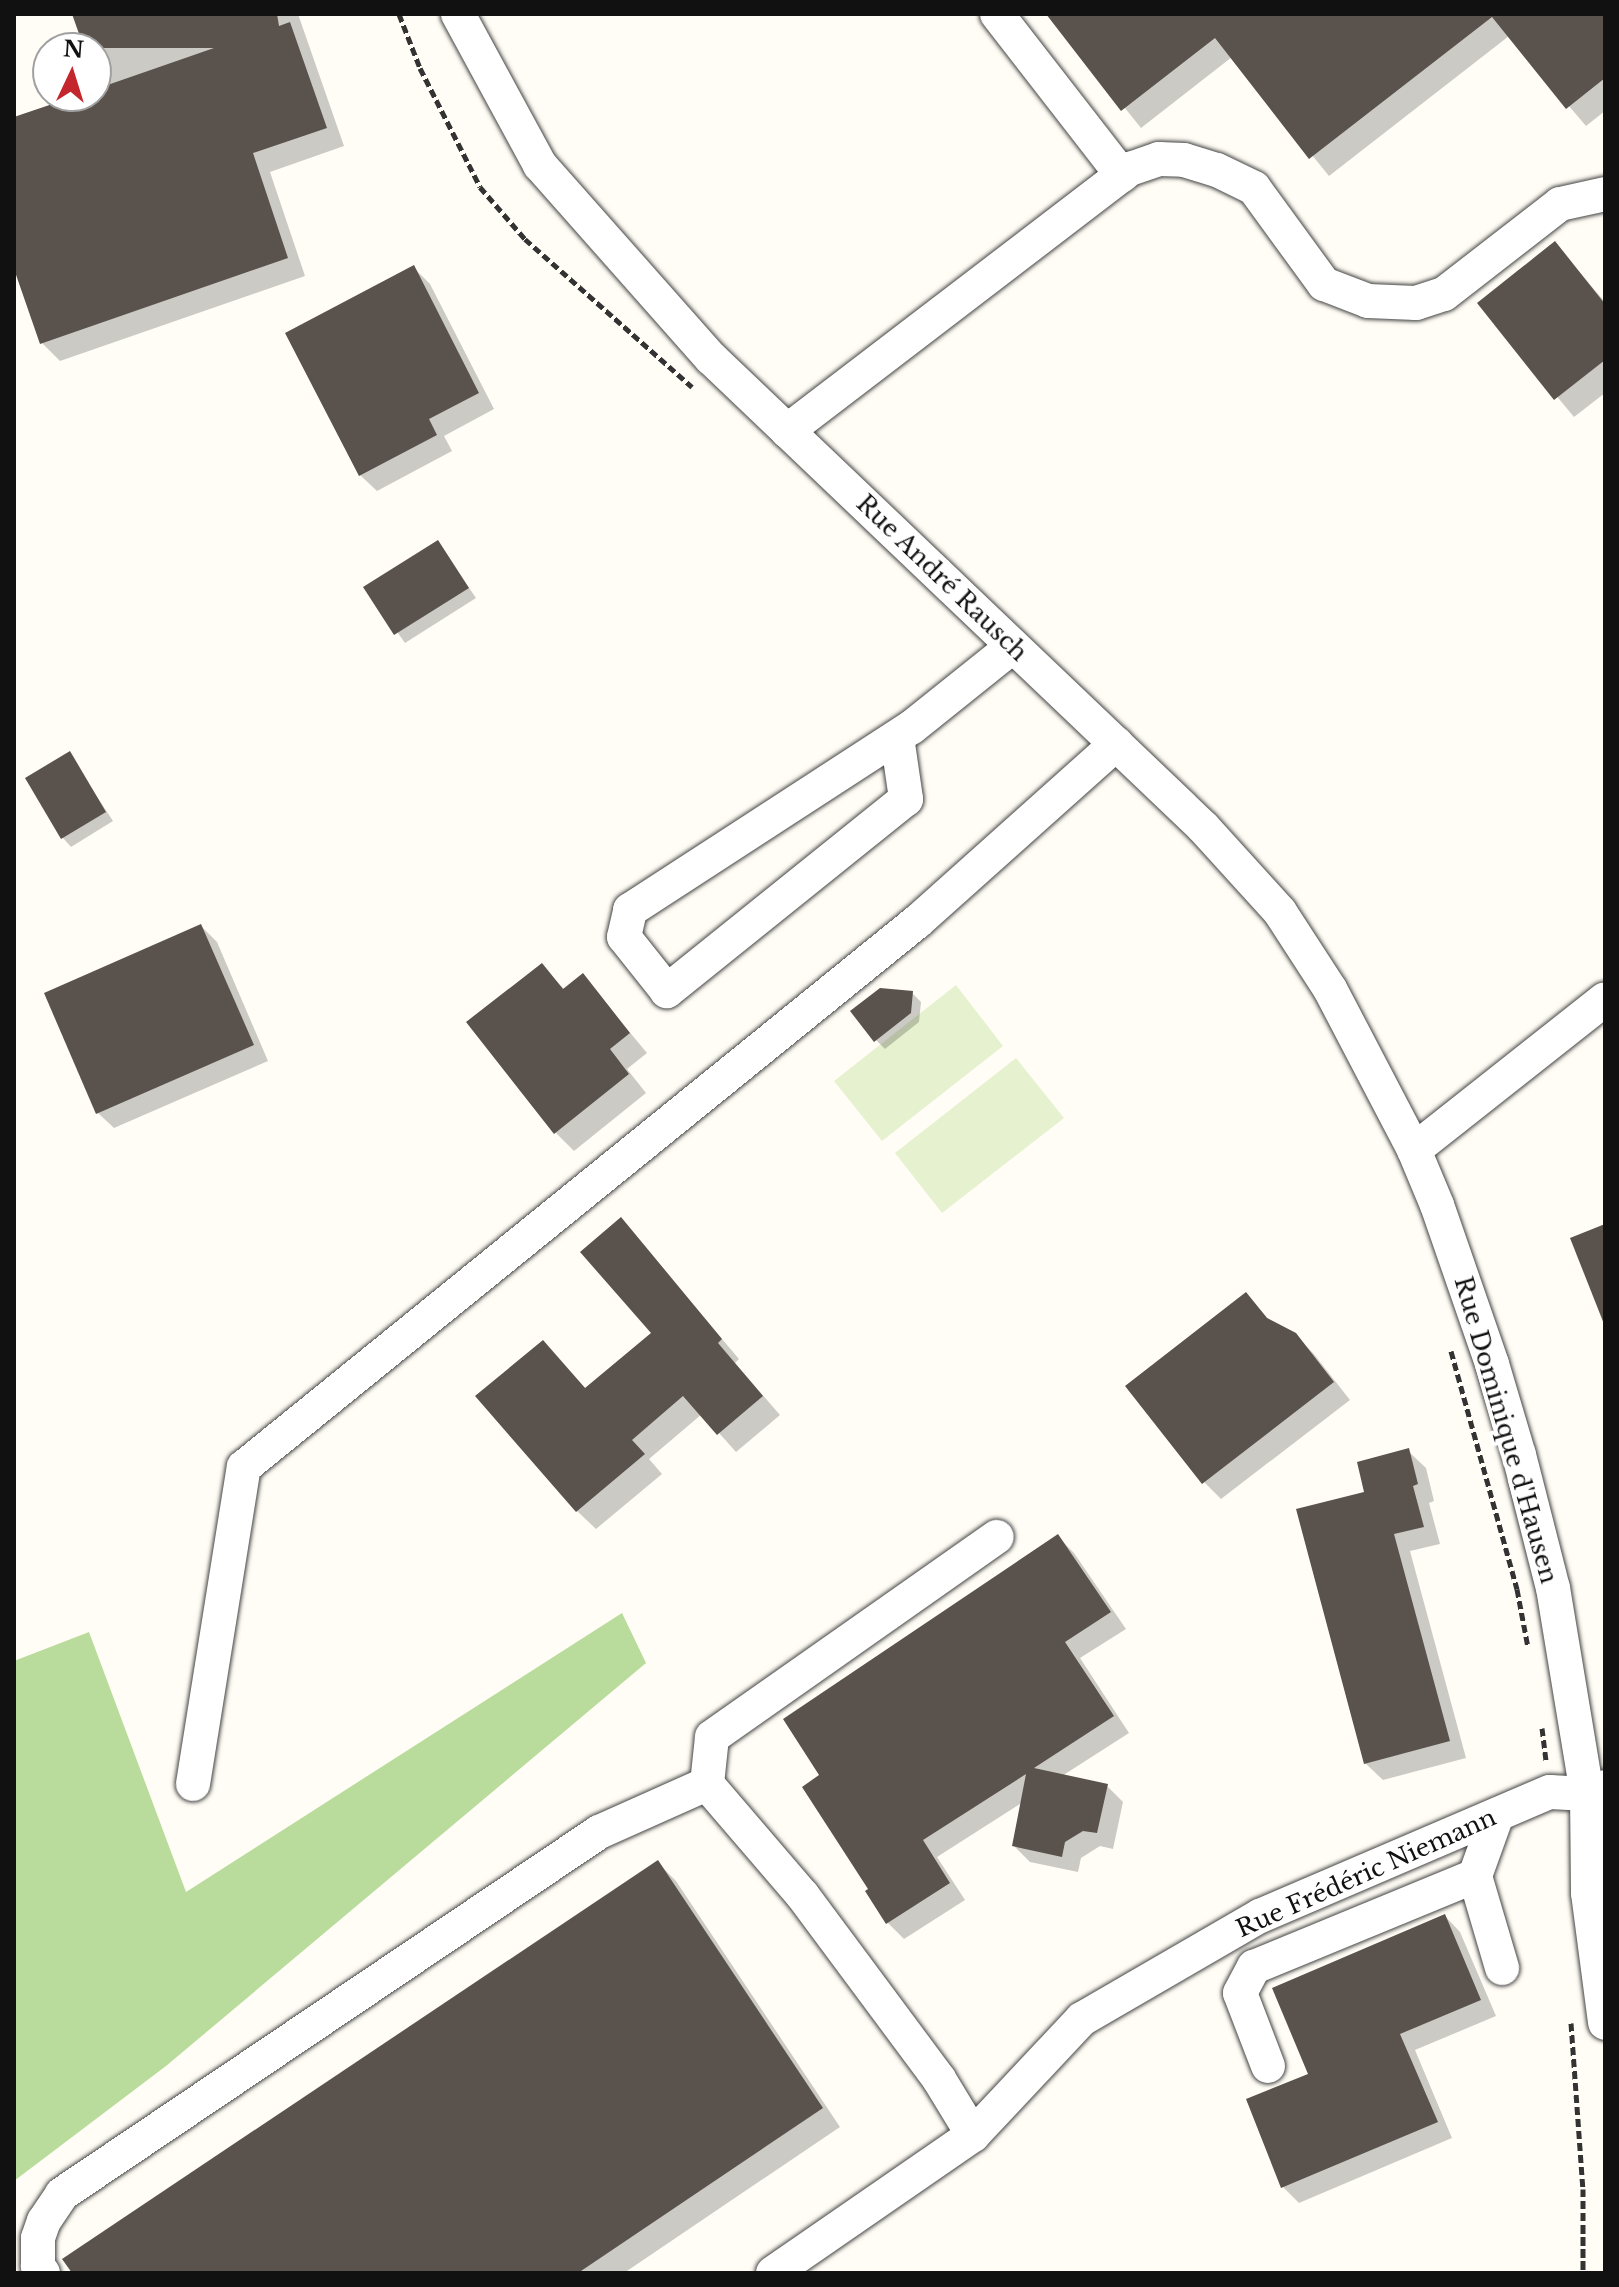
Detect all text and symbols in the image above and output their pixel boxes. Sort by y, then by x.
north arrow [32,32,112,112]
text: N [62,35,85,64]
street label: Rue André Rausch [850,489,1034,667]
street label: Rue Dominique d'Hausen [1448,1273,1564,1587]
street label: Rue Frédéric Niemann [1232,1803,1500,1943]

